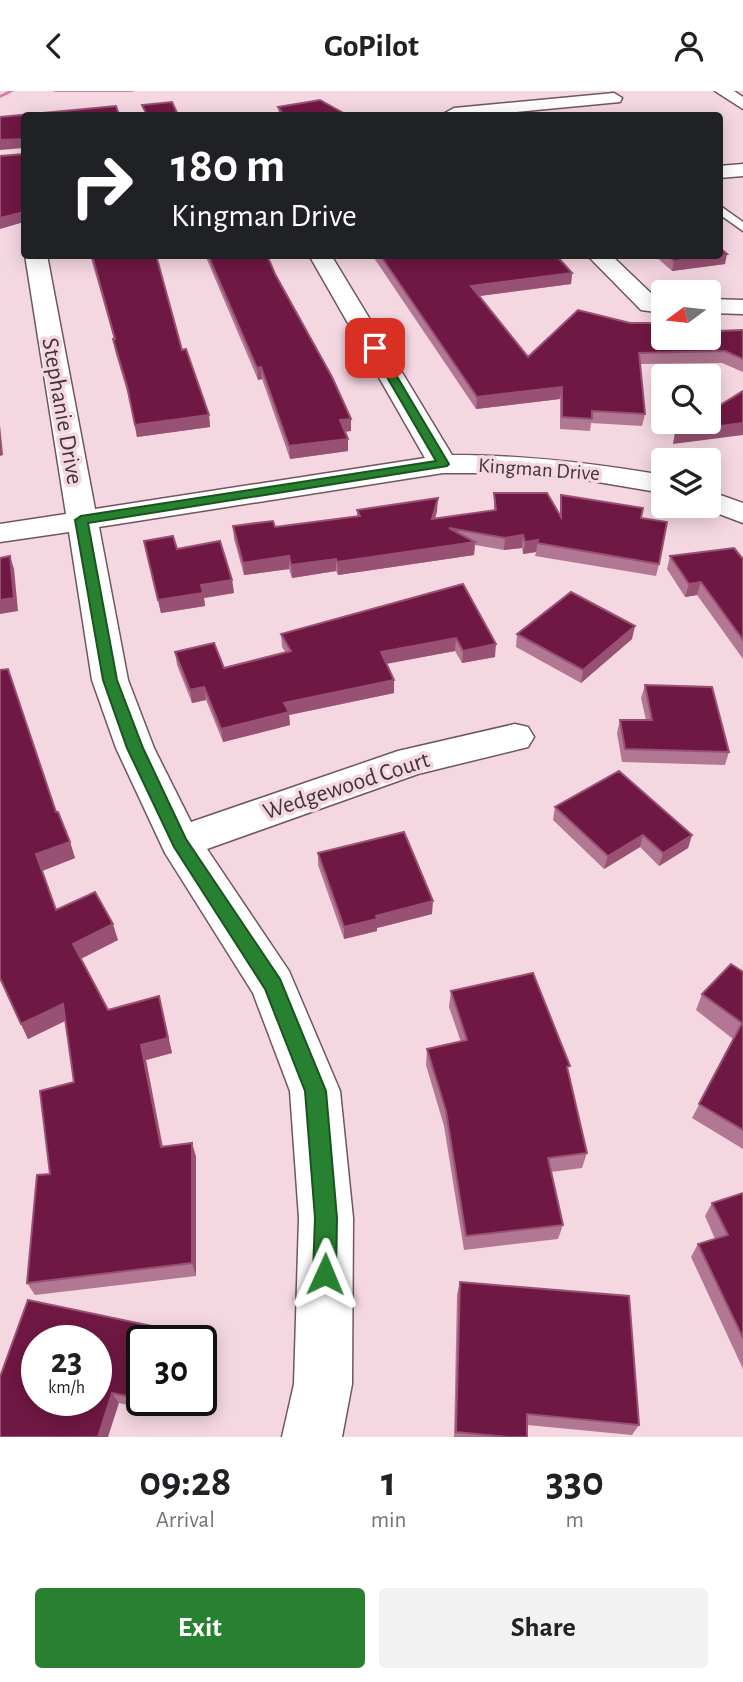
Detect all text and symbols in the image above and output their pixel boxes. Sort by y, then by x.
icon: back [35,27,73,65]
icon: person [670,27,708,65]
text: GoPilot [324,30,419,62]
icon: right [56,140,147,231]
text: 180 m [171,142,285,191]
text: Kingman Drive [171,200,357,232]
north arrow [651,280,721,350]
map controls [651,280,721,518]
pin [345,318,405,378]
icon: arrive [356,329,394,367]
street label: Stephanie Drive [37,336,87,486]
button: search [651,364,721,434]
button: layers [651,448,721,518]
street label: Kingman Drive [477,455,601,484]
street label: Wedgewood Court [260,748,433,824]
position arrow [288,1237,362,1311]
speed limit sign: 30 [126,1325,217,1416]
text: 23 [51,1344,82,1379]
text: km/h [48,1379,85,1397]
text: 09:28 [139,1461,231,1503]
text: 1 [381,1461,396,1503]
text: 330 [546,1461,604,1503]
text: Arrival [156,1509,215,1532]
text: min [371,1509,407,1532]
text: m [566,1509,584,1532]
button: Exit [35,1588,365,1668]
button: Share [379,1588,708,1668]

